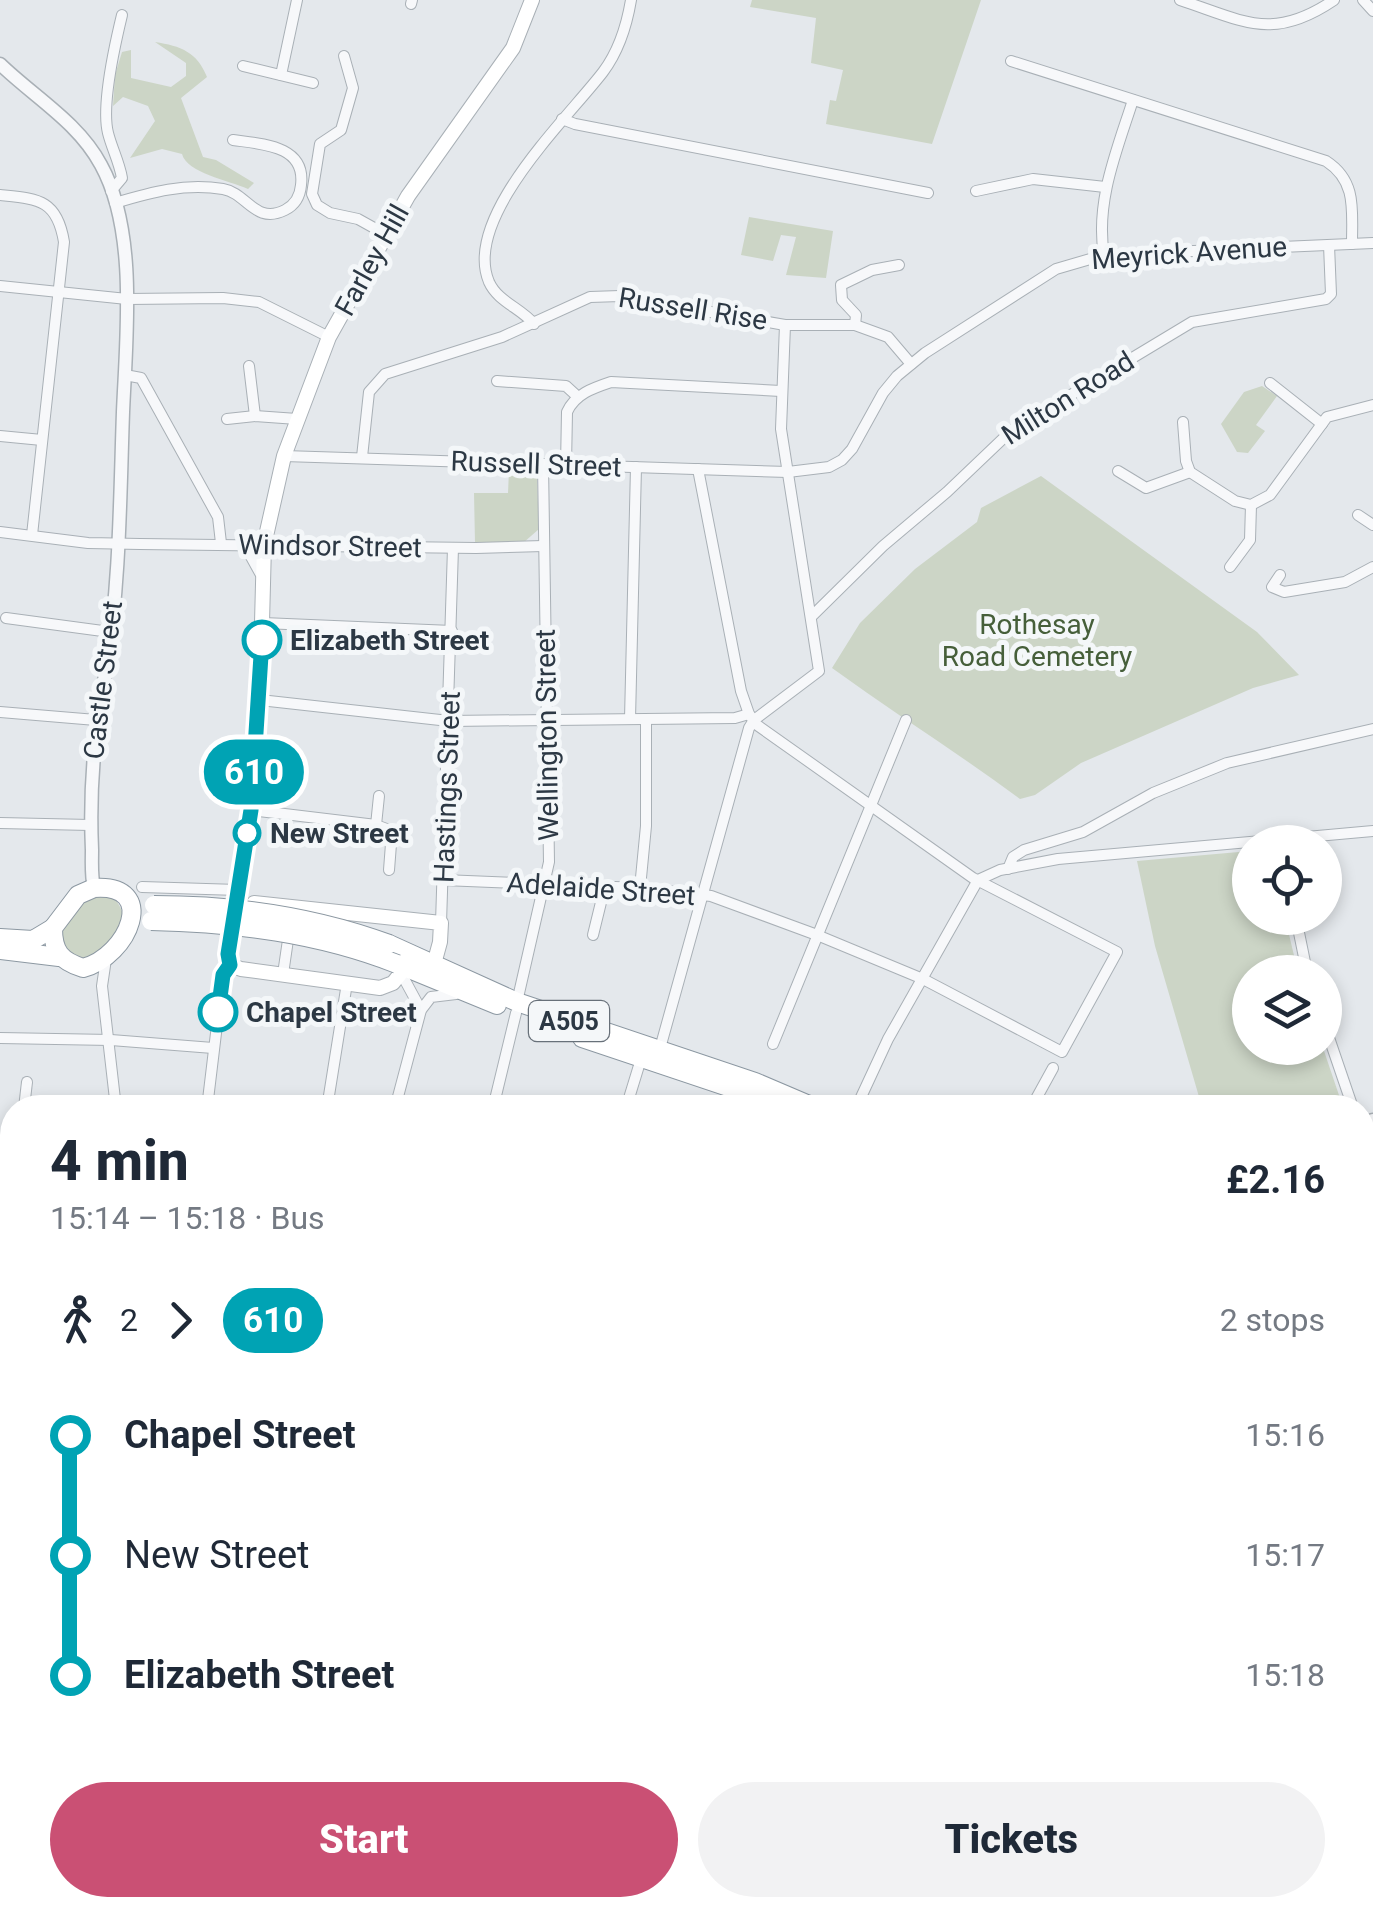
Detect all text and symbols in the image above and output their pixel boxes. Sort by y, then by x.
street label: Farley Hill [328,199,416,321]
street label: Meyrick Avenue [1090,230,1288,276]
street label: Russell Rise [616,281,770,337]
street label: Milton Road [996,344,1140,452]
street label: Russell Street [450,445,622,483]
street label: Windsor Street [238,528,422,564]
street label: Castle Street [77,599,129,761]
park label: Rothesay Road Cemetery [942,608,1132,673]
marker: Elizabeth Street [243,621,281,659]
place label: Elizabeth Street [290,624,489,657]
street label: Wellington Street [529,629,565,841]
street label: Hastings Street [427,690,467,884]
line badge: 610 [196,740,312,804]
text: 610 [224,752,284,793]
place label: New Street [270,817,409,850]
marker: New Street [234,820,260,846]
map controls [1232,825,1342,1065]
button: locate [1232,825,1342,935]
street label: Adelaide Street [505,866,697,912]
button: layers [1232,955,1342,1065]
marker: Chapel Street [199,993,237,1031]
place label: Chapel Street [246,996,417,1029]
road number: A505 [529,1001,609,1041]
text: 4 min [50,1129,189,1193]
text: £2.16 [1226,1158,1325,1202]
text: 15:14 – 15:18 · Bus [50,1199,325,1237]
icon: walk [50,1293,105,1348]
icon: forward [153,1293,208,1348]
text: 610 [243,1300,303,1341]
text: 2 [120,1301,138,1339]
text: 2 stops [1220,1301,1325,1339]
text: Chapel Street [124,1413,356,1457]
text: 15:16 [1245,1416,1325,1454]
text: New Street [124,1533,310,1577]
text: 15:17 [1245,1536,1325,1574]
text: Elizabeth Street [124,1653,394,1697]
text: 15:18 [1245,1656,1325,1694]
button: Start [50,1782,678,1897]
button: Tickets [698,1782,1325,1897]

